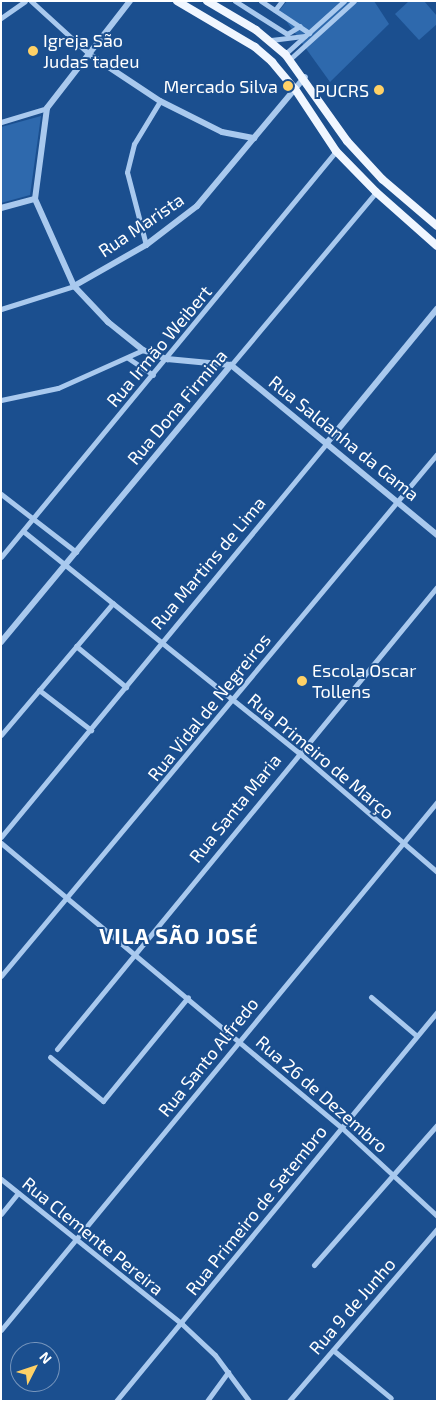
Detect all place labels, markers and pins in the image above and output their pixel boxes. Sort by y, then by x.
place label: Igreja São Judas tadeu [43,30,140,72]
marker: Igreja São Judas tadeu [27,45,39,57]
place label: Mercado Silva [163,75,278,97]
place label: PUCRS [315,79,369,101]
marker: Mercado Silva [282,80,294,92]
marker: PUCRS [373,84,385,96]
place label: Escola Oscar Tollens [312,660,416,702]
marker: Escola Oscar Tollens [296,675,308,687]

